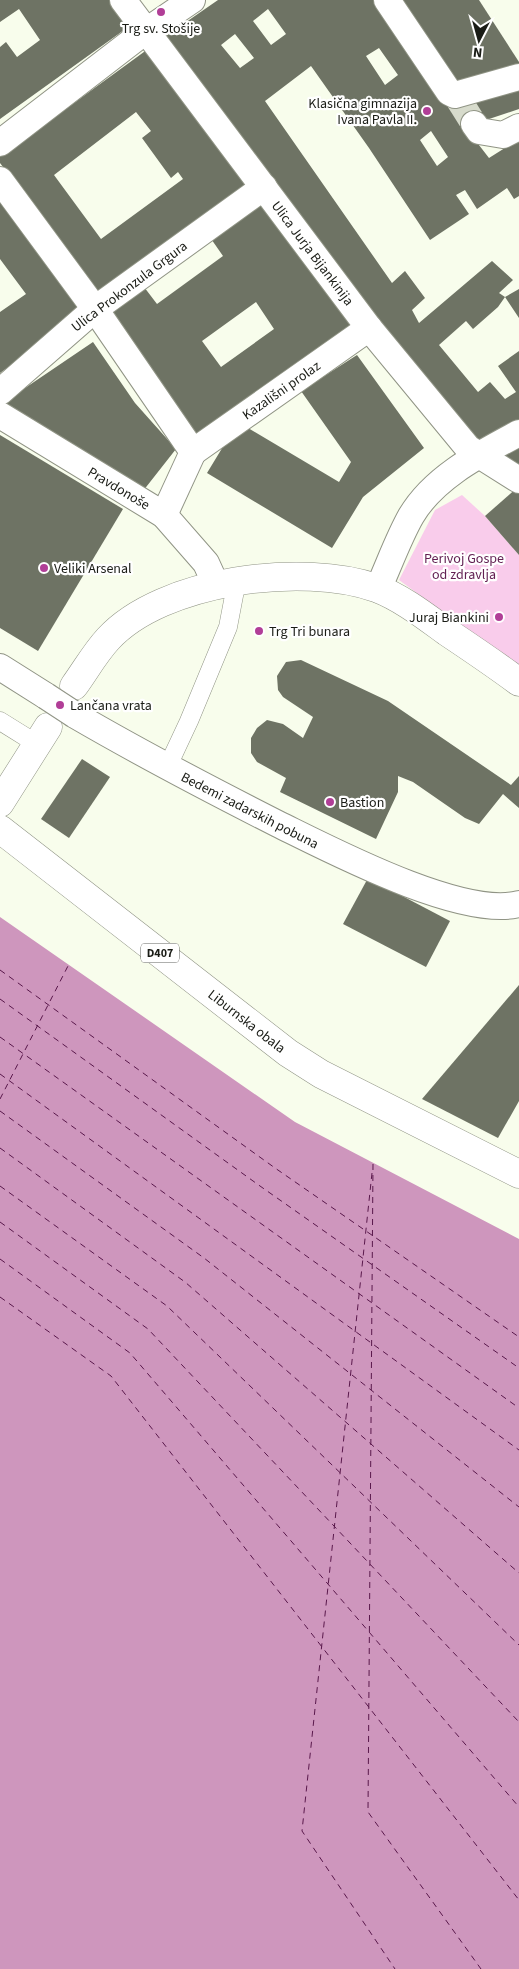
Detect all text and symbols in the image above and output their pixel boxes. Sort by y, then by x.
marker: Trg sv. Stošije [155,6,167,18]
north arrow [454,15,504,65]
place label: Trg sv. Stošije [122,19,200,39]
text: N [472,42,483,62]
place label: Klasična gimnazija Ivana Pavla II. [308,94,417,130]
marker: Klasična gimnazija Ivana Pavla II. [421,105,433,117]
street label: Ulica Jurja Bijankinija [266,197,358,310]
street label: Ulica Prokonzula Grgura [67,236,192,337]
street label: Kazališni prolaz [238,356,325,425]
street label: Pravdonoše [84,462,153,515]
park label: Perivoj Gospe od zdravlja [424,549,504,585]
place label: Veliki Arsenal [54,559,132,579]
marker: Veliki Arsenal [38,562,50,574]
place label: Juraj Biankini [409,608,489,628]
marker: Juraj Biankini [493,611,505,623]
place label: Trg Tri bunara [269,622,350,642]
marker: Trg Tri bunara [253,625,265,637]
place label: Lančana vrata [70,696,152,716]
marker: Lančana vrata [54,699,66,711]
street label: Bedemi zadarskih pobuna [177,767,322,854]
place label: Bastion [340,793,384,813]
marker: Bastion [324,796,336,808]
road number: D407 [141,944,179,962]
street label: Liburnska obala [203,985,289,1058]

